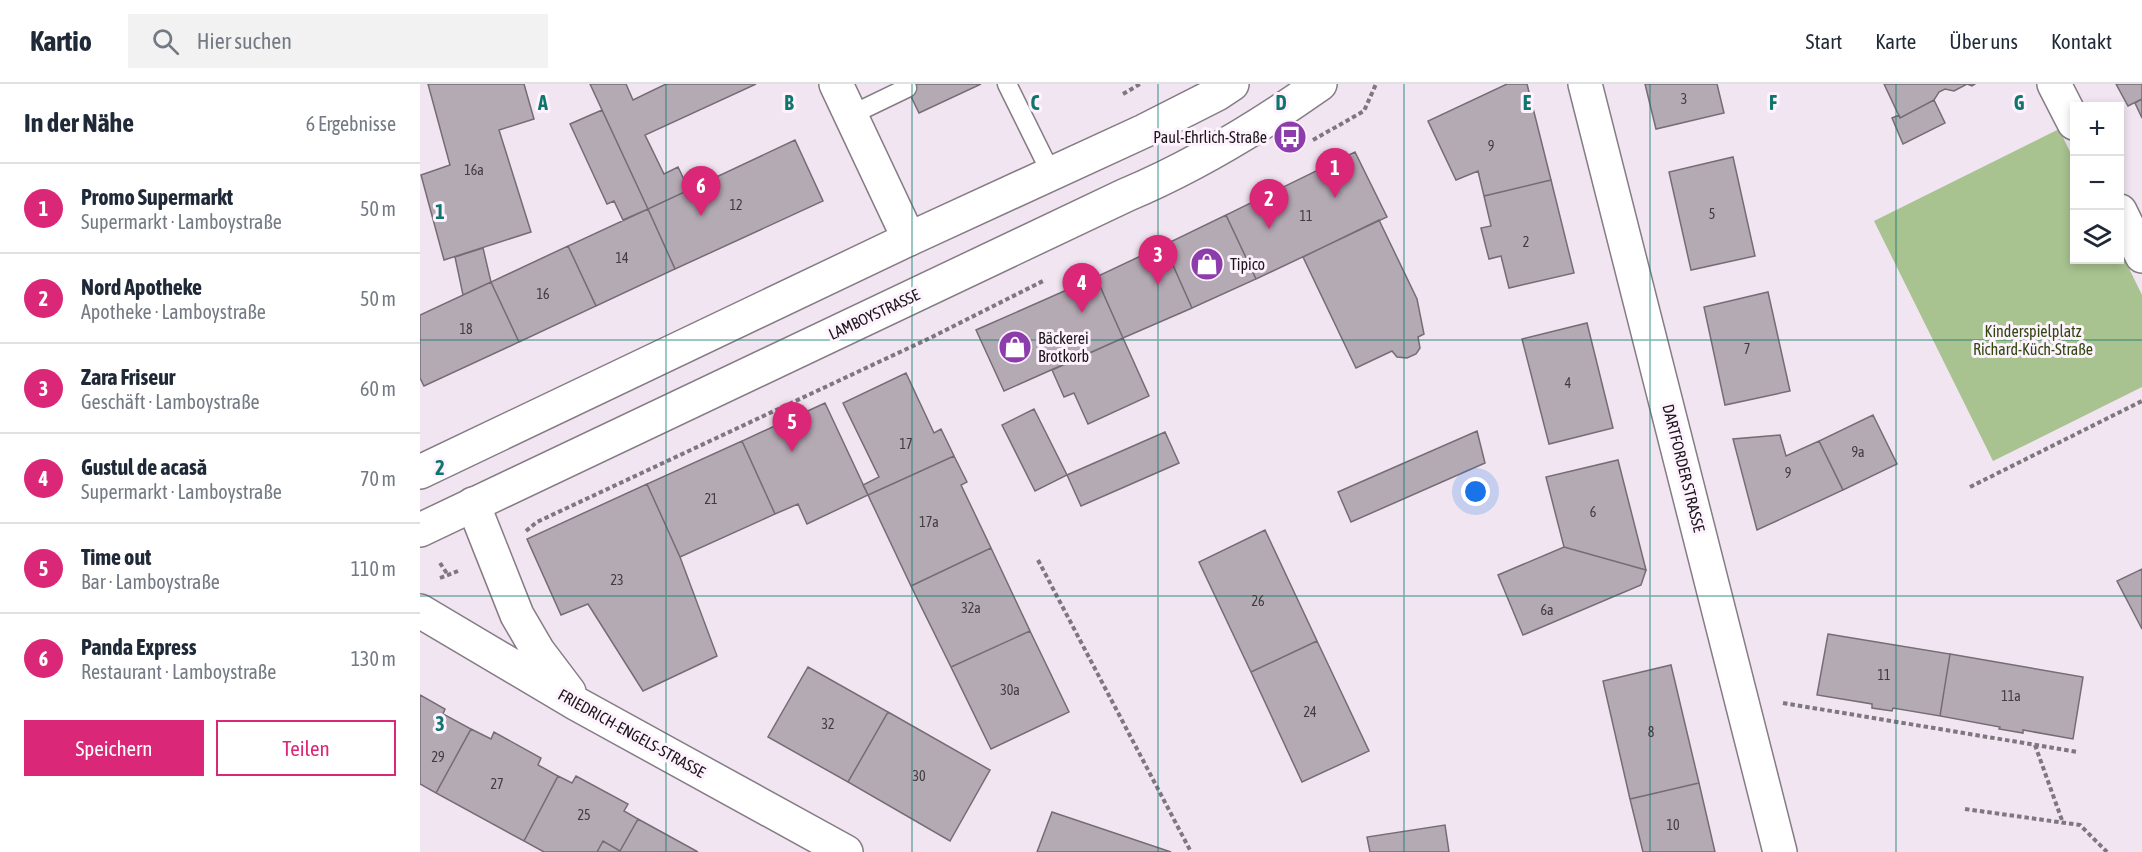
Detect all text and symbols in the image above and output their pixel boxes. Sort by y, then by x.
search box [128,14,548,68]
text: Kartio [30,25,92,57]
icon: search [149,25,182,58]
text: Hier suchen [197,28,292,54]
text: Start [1806,29,1842,53]
text: Karte [1875,29,1916,53]
text: Über uns [1949,29,2018,53]
text: Kontakt [2051,29,2112,53]
text: A [537,91,548,114]
text: B [784,91,794,114]
text: C [1031,91,1040,114]
text: D [1275,91,1287,114]
text: E [1523,91,1532,114]
house number: 3 [1681,91,1687,107]
text: F [1769,91,1777,114]
text: G [2014,91,2025,114]
map controls [2070,102,2124,264]
button: + [2070,102,2124,156]
text: In der Nähe [24,108,134,138]
text: 6 Ergebnisse [306,112,396,135]
bus stop icon: Paul-Ehrlich-Straße [1272,119,1308,155]
place label: Paul-Ehrlich-Straße [1153,128,1267,146]
house number: 9 [1488,138,1494,154]
pin: 1 [1316,148,1354,198]
button: − [2070,156,2124,210]
house number: 16a [464,162,484,178]
pin: 6 [682,166,720,216]
pin: 2 [1250,180,1288,229]
text: Promo Supermarkt [81,184,233,210]
text: 1 [39,197,48,220]
text: 50 m [360,197,396,220]
house number: 12 [729,197,743,213]
text: 1 [435,200,445,223]
house number: 5 [1709,206,1715,222]
house number: 11 [1299,208,1313,224]
text: Supermarkt · Lamboystraße [81,210,282,233]
button: layers [2070,210,2124,264]
house number: 2 [1523,234,1529,250]
pin: 3 [1138,236,1178,285]
shop icon: Tipico [1189,246,1225,282]
house number: 14 [615,250,629,266]
place label: Tipico [1230,255,1265,274]
pin: 4 [1062,264,1102,313]
text: Nord Apotheke [81,274,202,300]
street label: LAMBOYSTRASSE [826,285,922,343]
house number: 16 [536,286,550,302]
text: 2 [39,287,48,310]
text: 50 m [360,287,396,310]
text: Apotheke · Lamboystraße [81,300,266,323]
house number: 18 [459,321,473,337]
park label: Kinderspielplatz Richard-Küch-Straße [1973,322,2093,358]
shop icon: Bäckerei Brotkorb [997,329,1033,365]
place label: Bäckerei Brotkorb [1038,329,1089,365]
house number: 7 [1744,341,1750,357]
text: Zara Friseur [81,364,175,390]
house number: 4 [1565,375,1572,391]
text: 3 [39,377,48,400]
text: 60 m [360,377,396,400]
text: Geschäft · Lamboystraße [81,390,260,413]
pin: 5 [772,402,812,452]
street label: DARTFORDER STRASSE [1659,402,1709,534]
house number: 17 [899,436,913,452]
house number: 9a [1851,444,1865,460]
text: Gustul de acasă [81,454,207,480]
text: 2 [435,456,445,479]
house number: 9 [1785,465,1791,481]
text: 4 [39,467,48,490]
text: 70 m [360,467,396,490]
your location [1461,477,1490,506]
text: Supermarkt · Lamboystraße [81,480,282,503]
house number: 21 [704,491,718,507]
house number: 6 [1590,504,1597,520]
house number: 17a [919,514,939,530]
text: Time out [81,544,151,570]
text: 5 [39,557,48,580]
text: 110 m [351,557,396,580]
text: Bar · Lamboystraße [81,570,220,593]
house number: 23 [610,572,624,588]
house number: 26 [1251,593,1265,609]
house number: 32a [961,600,981,616]
house number: 6a [1540,602,1554,618]
text: Panda Express [81,634,197,660]
text: 6 [39,647,48,670]
text: 130 m [351,647,396,670]
text: Restaurant · Lamboystraße [81,660,276,683]
house number: 11 [1877,667,1891,683]
house number: 30a [1000,682,1020,698]
street label: FRIEDRICH-ENGELS-STRASSE [555,685,709,781]
house number: 11a [2001,688,2021,704]
house number: 24 [1303,704,1317,720]
text: 3 [435,712,445,735]
house number: 32 [821,716,835,732]
button: Speichern [24,720,204,776]
button: Teilen [216,720,396,776]
house number: 8 [1648,724,1655,740]
house number: 29 [431,749,445,765]
house number: 30 [912,768,926,784]
house number: 27 [490,776,504,792]
house number: 25 [577,807,591,823]
house number: 10 [1666,817,1680,833]

